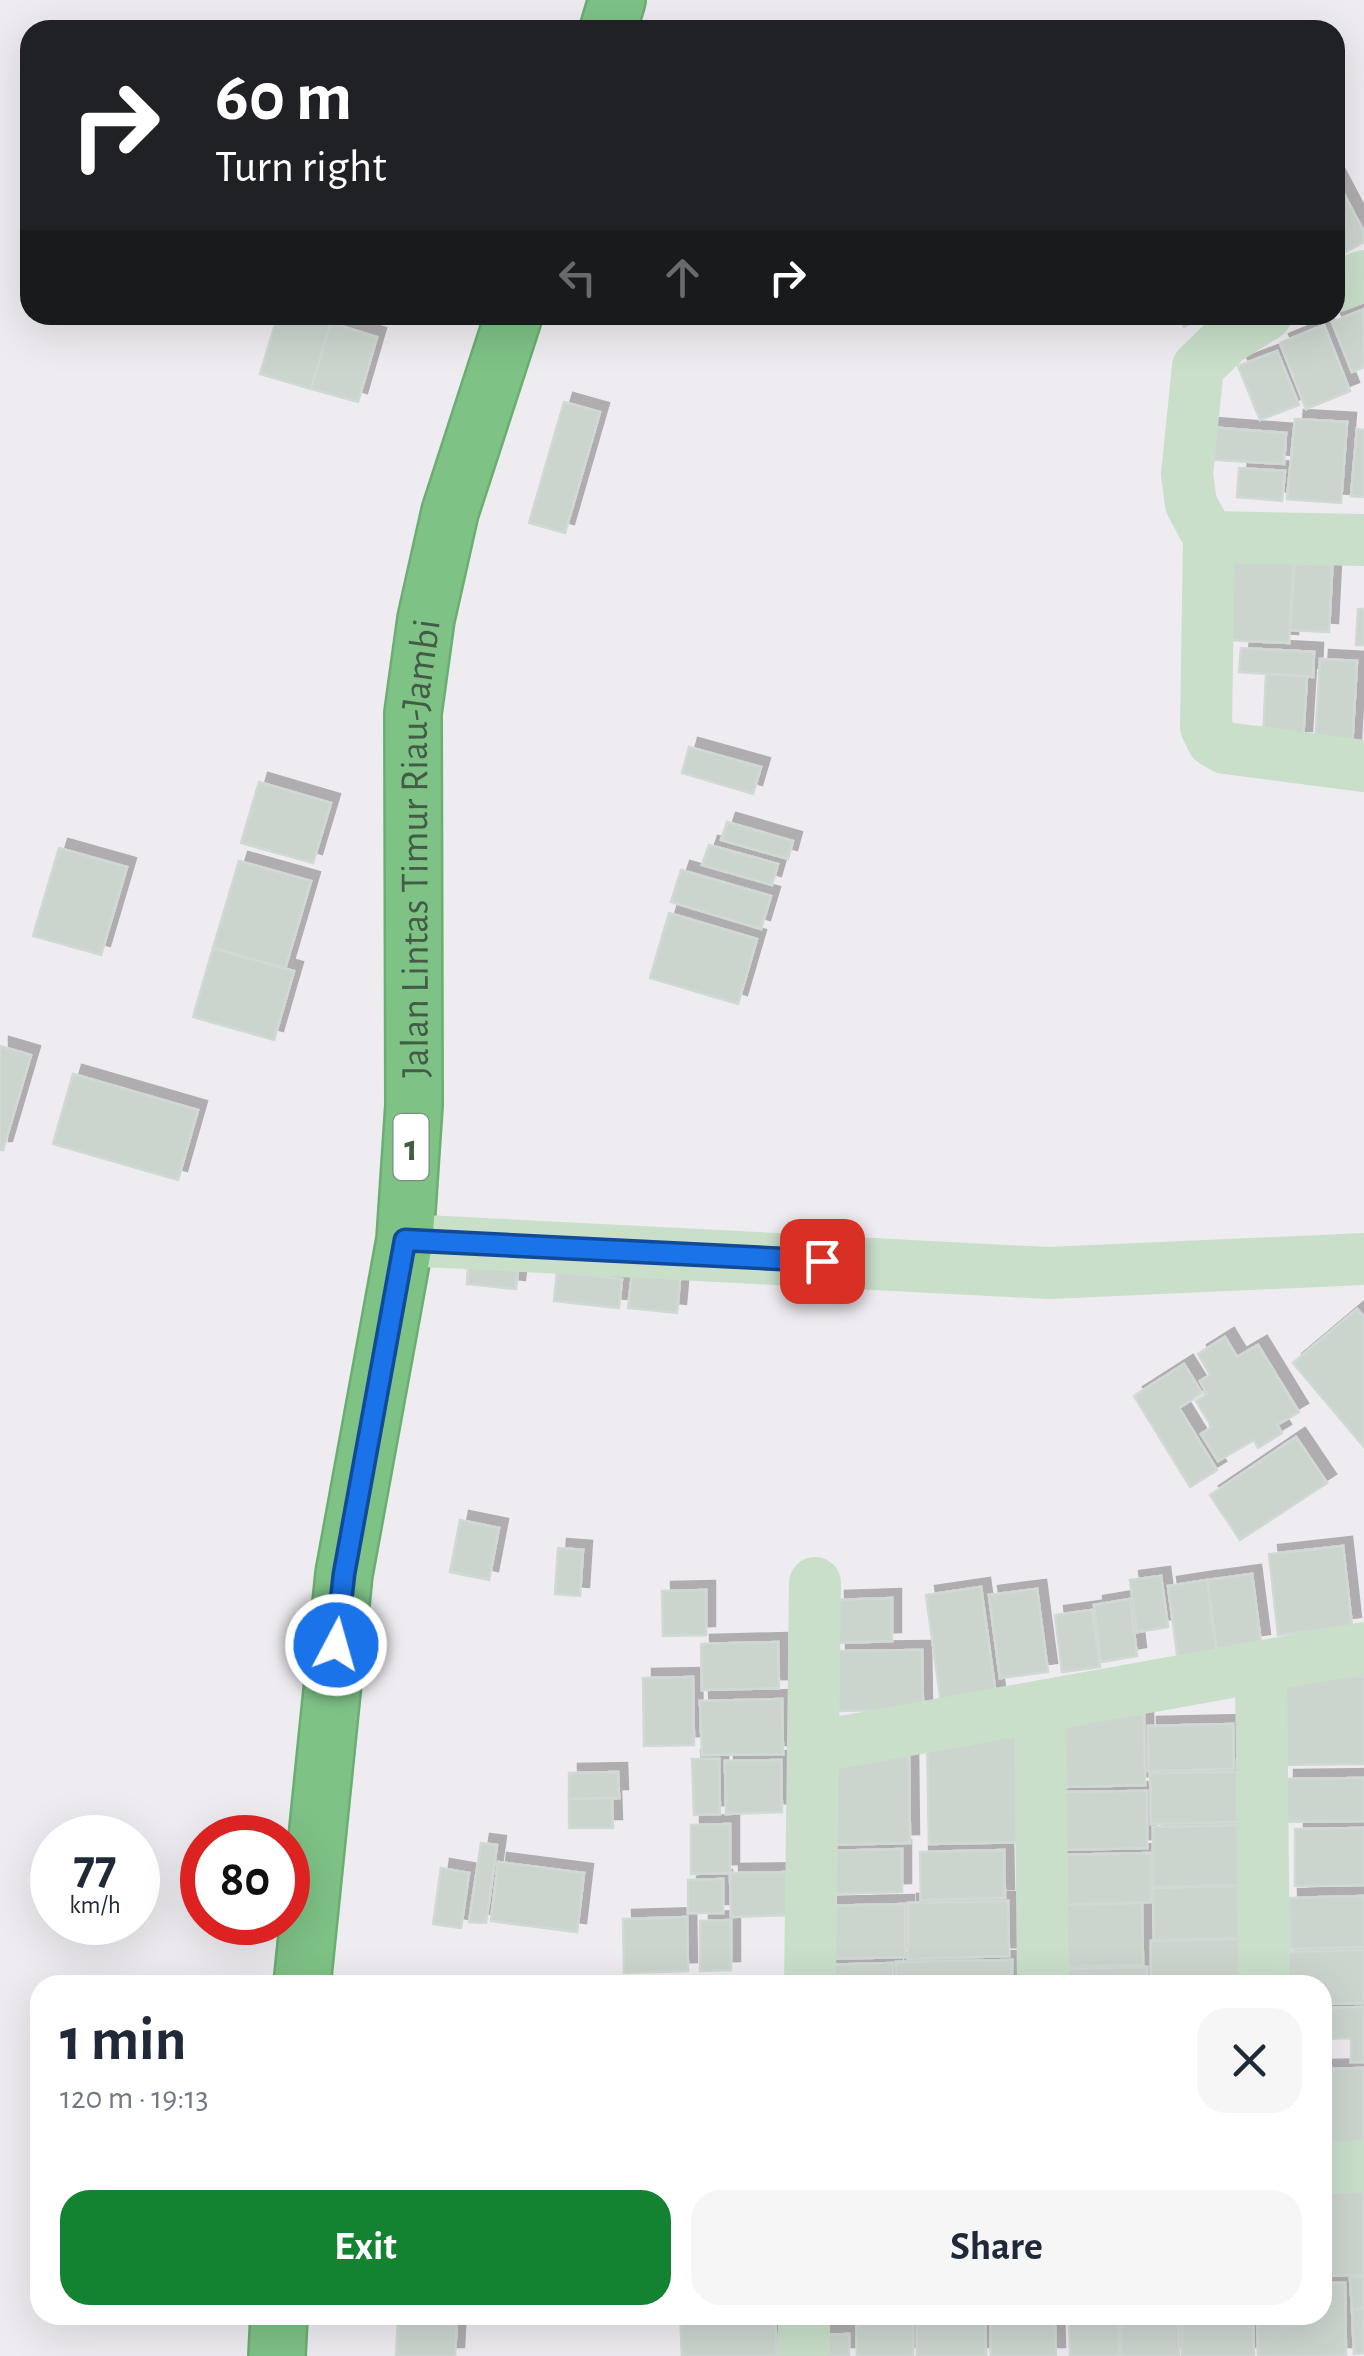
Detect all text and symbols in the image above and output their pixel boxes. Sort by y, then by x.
icon: right [50,60,180,190]
text: 60 m [215,63,352,133]
text: Turn right [215,145,387,190]
icon: left [550,250,605,305]
icon: ahead [655,250,710,305]
icon: right [760,250,815,305]
street label: Jalan Lintas Timur Riau-Jambi [395,617,448,1078]
road number: 1 [394,1114,428,1180]
pin [780,1219,865,1304]
icon: arrive [795,1234,850,1289]
position arrow [284,1593,388,1697]
speed limit sign: 80 [180,1815,310,1945]
text: 77 [73,1843,117,1893]
text: km/h [69,1893,121,1918]
button: close [1197,2008,1302,2113]
text: 1 min [60,2011,186,2071]
text: 120 m · 19:13 [60,2082,209,2114]
button: Exit [60,2190,671,2305]
button: Share [691,2190,1302,2305]

